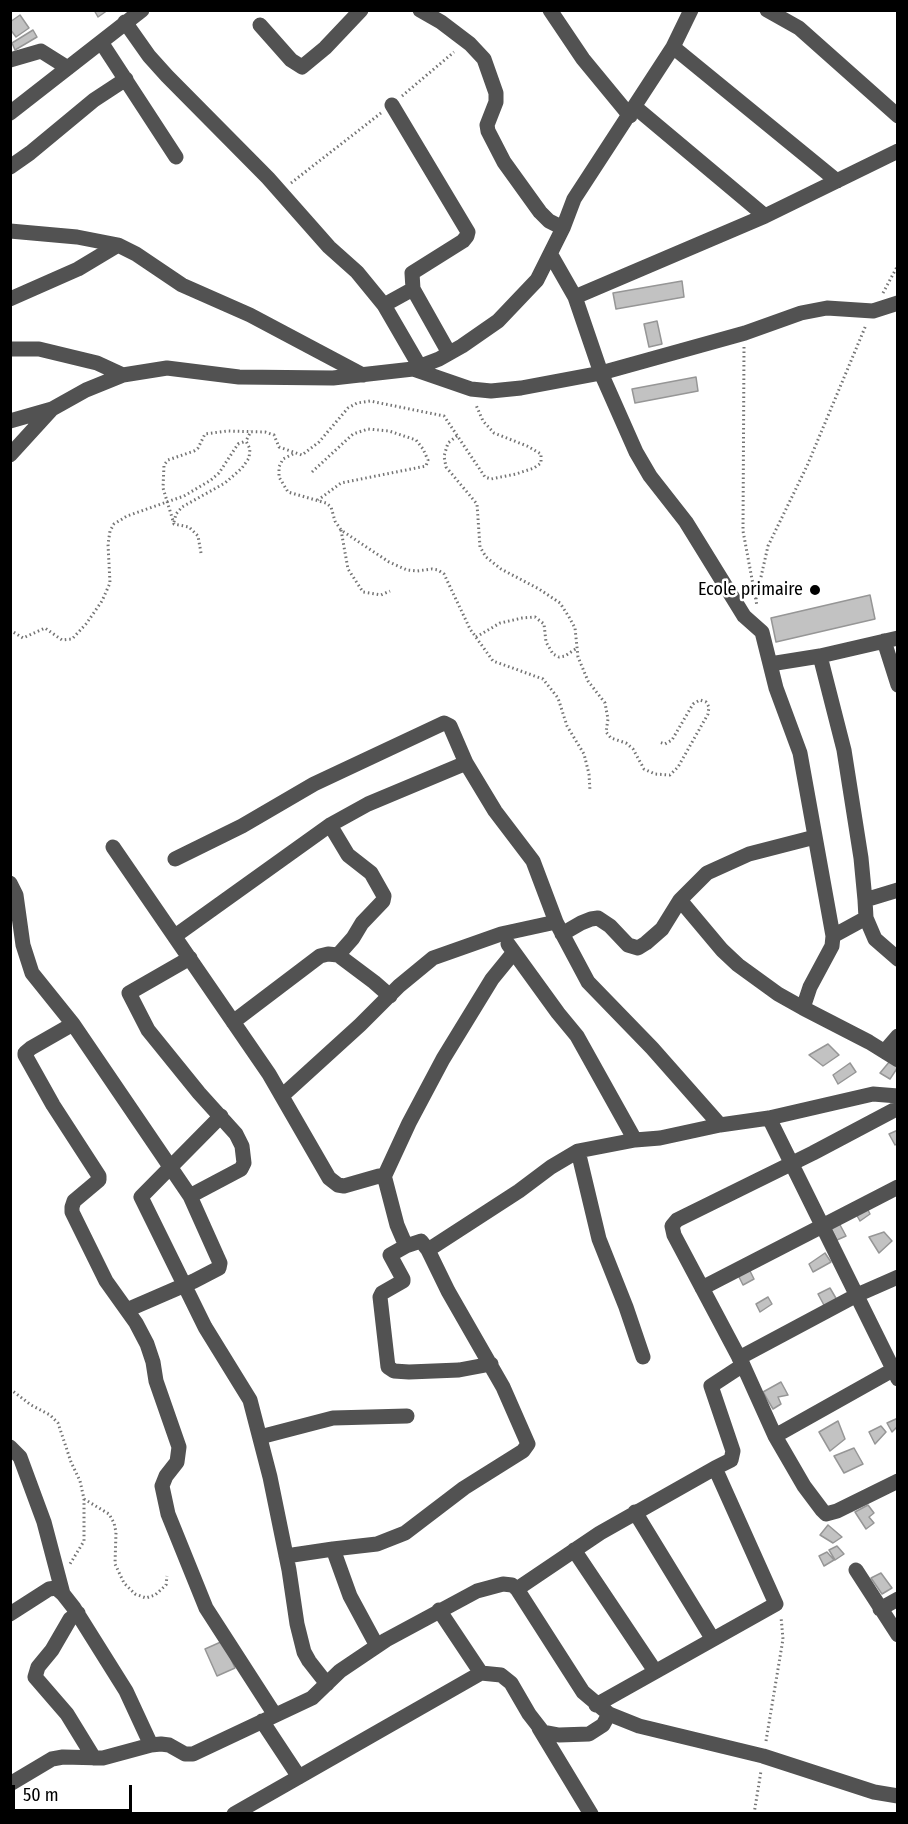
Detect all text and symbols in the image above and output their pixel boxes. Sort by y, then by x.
place label: Ecole primaire [698,579,803,601]
marker: Ecole primaire [808,583,822,597]
scale bar [15,1773,135,1811]
text: 50 m [23,1784,59,1806]

